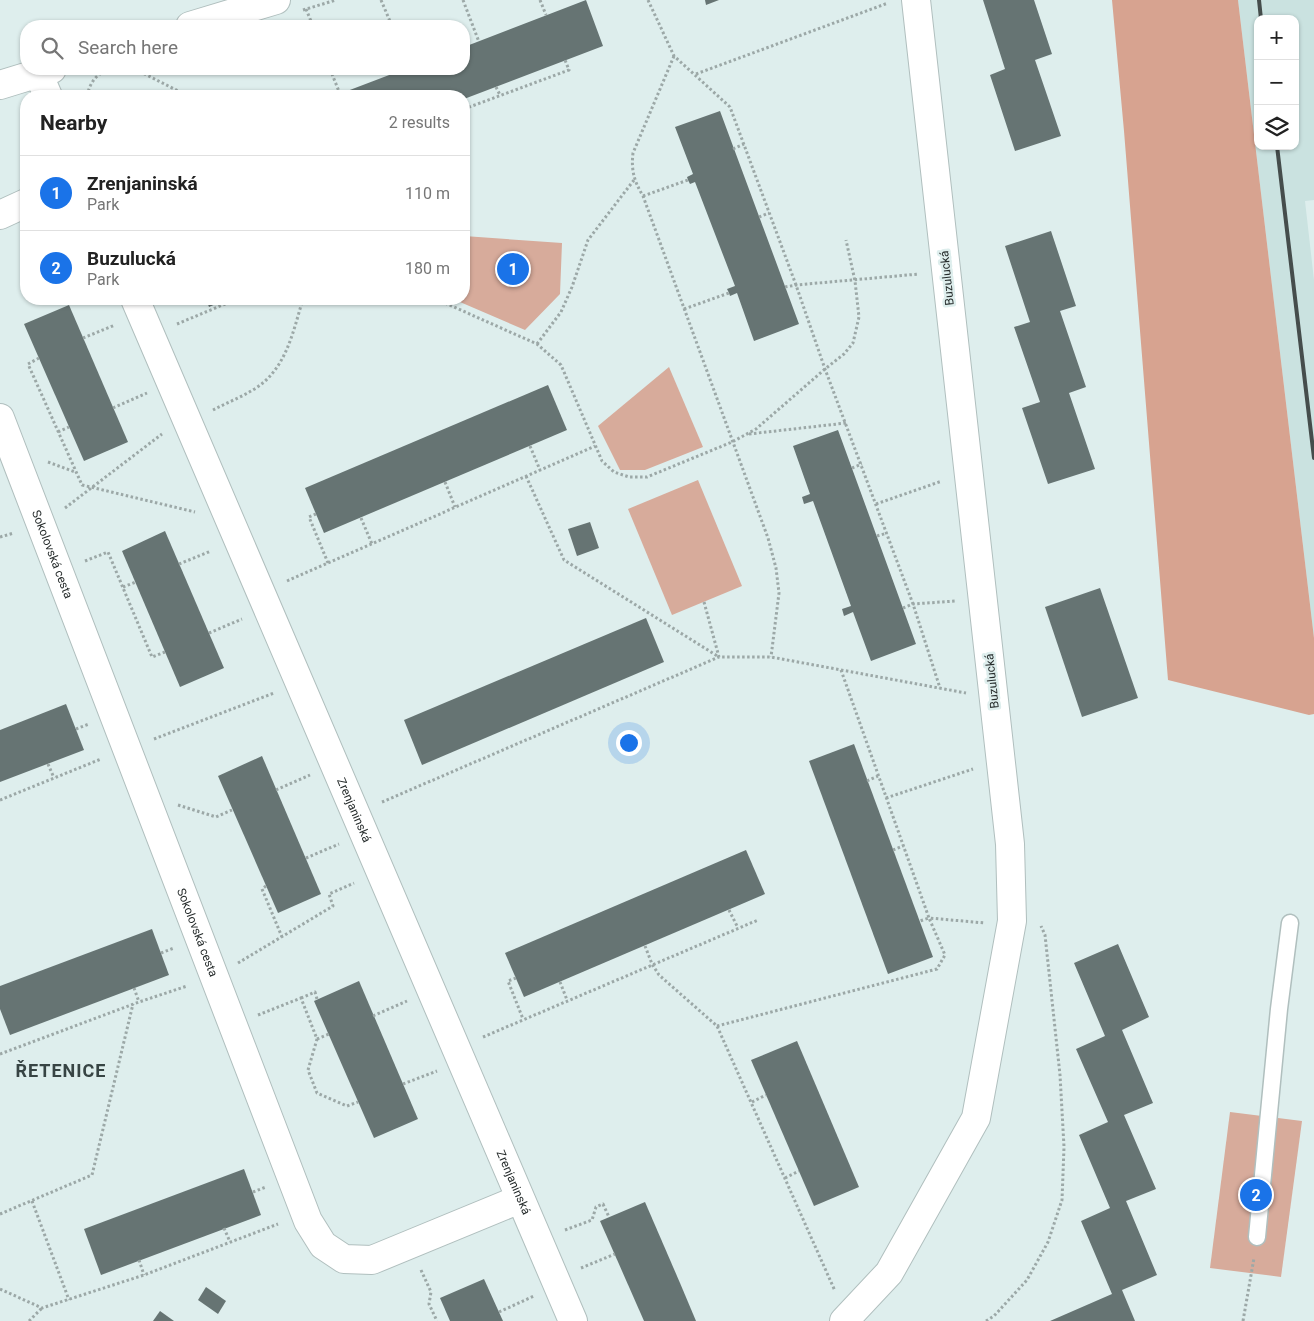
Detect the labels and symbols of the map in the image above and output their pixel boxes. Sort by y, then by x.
pin: 1 [497,250,529,288]
street label: Buzulucká [937,250,957,306]
street label: Sokolovská cesta [29,508,76,600]
street label: Buzulucká [982,653,1002,709]
your location [616,730,642,756]
street label: Zrenjaninská [334,776,374,844]
street label: Sokolovská cesta [174,886,221,979]
district label: ŘETENICE [16,1060,106,1081]
street label: Zrenjaninská [494,1148,534,1217]
pin: 2 [1240,1176,1272,1214]

